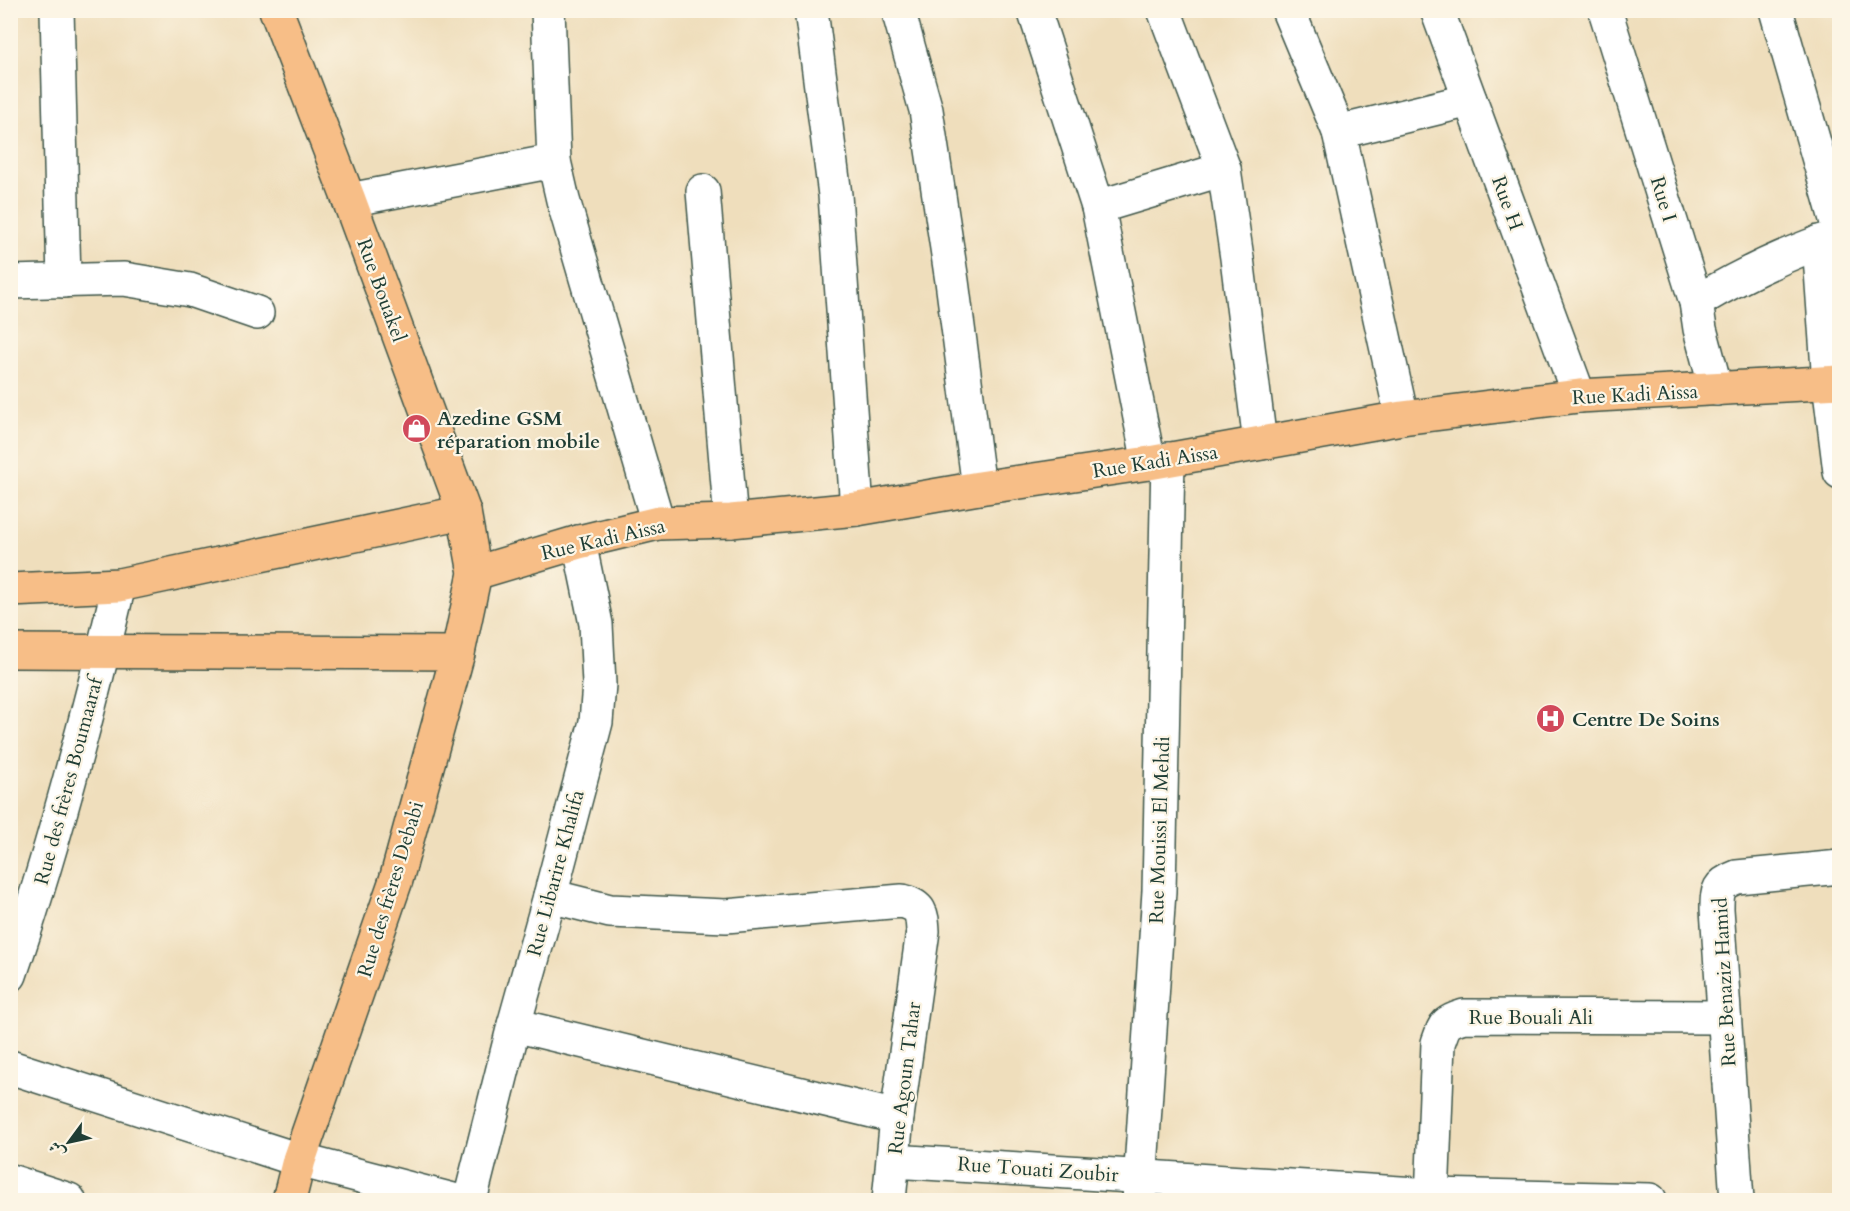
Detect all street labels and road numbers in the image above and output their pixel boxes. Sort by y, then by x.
street label: Rue H [1485,172,1530,234]
street label: Rue I [1644,173,1683,225]
street label: Rue Bouakel [350,235,413,346]
street label: Rue Kadi Aissa [1571,378,1699,411]
street label: Rue Kadi Aissa [1091,438,1220,485]
street label: Rue Kadi Aissa [539,512,668,567]
street label: Rue des frères Boumaaraf [28,672,110,888]
street label: Rue Mouissi El Mehdi [1143,735,1176,924]
street label: Rue Libarire Khalifa [520,787,591,959]
street label: Rue des frères Debabi [351,797,430,981]
street label: Rue Benaziz Hamid [1707,896,1742,1067]
street label: Rue Agoun Tahar [882,1000,927,1156]
street label: Rue Bouali Ali [1469,1004,1594,1031]
street label: Rue Touati Zoubir [957,1150,1120,1189]

